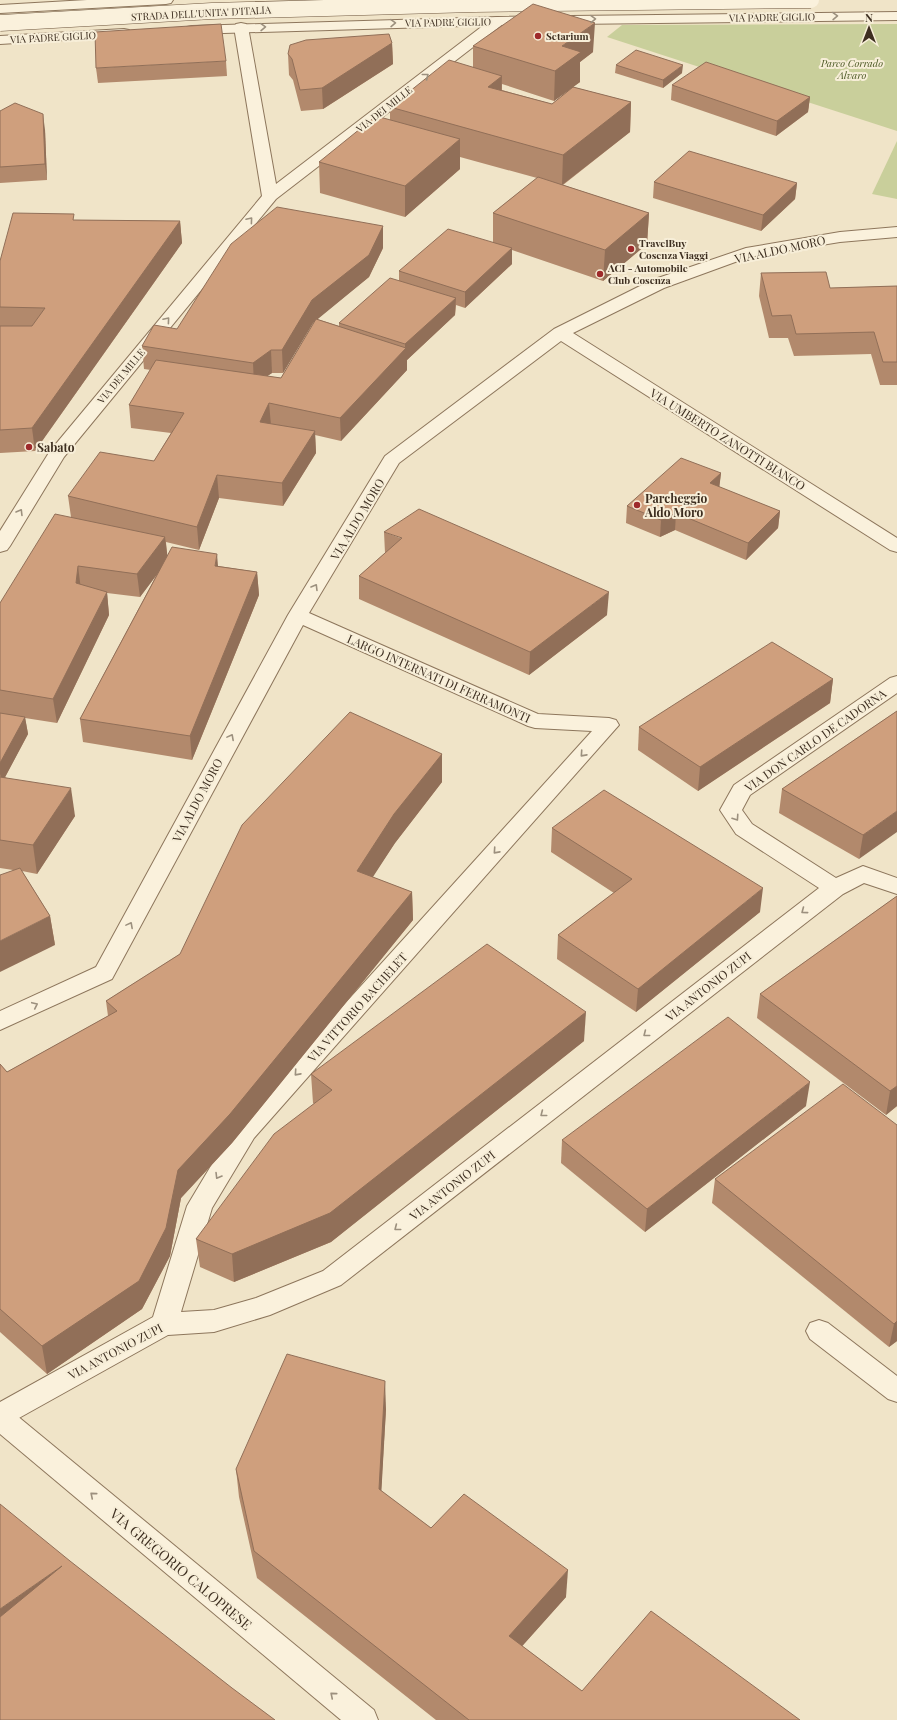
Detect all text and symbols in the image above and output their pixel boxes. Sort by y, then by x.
street label: STRADA DELL'UNITA' D'ITALIA [131,2,272,24]
north arrow [849,8,889,48]
street label: VIA PADRE GIGLIO [728,9,815,25]
text: N [865,10,873,25]
one-way arrow [832,12,838,21]
street label: VIA PADRE GIGLIO [404,14,491,30]
one-way arrow [590,15,596,24]
one-way arrow [390,19,396,27]
one-way arrow [260,22,266,31]
street label: VIA PADRE GIGLIO [9,28,96,46]
place label: Setarium [546,29,589,43]
marker: Setarium [533,31,543,41]
park label: Parco Corrado Alvaro [820,56,883,82]
one-way arrow [421,74,428,81]
street label: VIA DEI MILLE [352,83,415,136]
one-way arrow [245,218,252,225]
street label: VIA ALDO MORO [732,232,827,267]
place label: TravelBuy Cosenza Viaggi [639,236,708,262]
marker: TravelBuy Cosenza Viaggi [626,244,636,254]
place label: ACI - Automobile Club Cosenza [607,261,688,287]
marker: ACI - Automobile Club Cosenza [595,269,605,279]
one-way arrow [162,318,169,325]
street label: VIA DEI MILLE [93,346,148,407]
street label: VIA UMBERTO ZANOTTI BIANCO [646,384,809,494]
place label: Sabato [37,439,75,455]
marker: Sabato [24,442,34,452]
street label: VIA ALDO MORO [326,475,388,564]
place label: Parcheggio Aldo Moro [644,490,708,520]
marker: Parcheggio Aldo Moro [632,500,642,510]
one-way arrow [16,509,23,516]
one-way arrow [311,584,318,591]
street label: LARGO INTERNATI DI FERRAMONTI [345,630,533,726]
street label: VIA DON CARLO DE CADORNA [740,685,889,796]
one-way arrow [227,733,234,741]
one-way arrow [581,750,588,757]
street label: VIA ALDO MORO [168,755,226,845]
one-way arrow [731,814,739,821]
one-way arrow [493,846,501,854]
one-way arrow [801,906,808,913]
one-way arrow [125,922,132,929]
street label: VIA VITTORIO BACHELET [303,948,411,1066]
street label: VIA ANTONIO ZUPI [661,948,754,1025]
one-way arrow [31,1002,39,1010]
one-way arrow [643,1029,650,1036]
one-way arrow [294,1068,302,1076]
one-way arrow [541,1109,548,1116]
street label: VIA ANTONIO ZUPI [405,1147,498,1224]
one-way arrow [215,1172,223,1179]
one-way arrow [394,1224,401,1231]
street label: VIA ANTONIO ZUPI [64,1319,165,1383]
one-way arrow [90,1493,98,1500]
street label: VIA GREGORIO CALOPRESE [105,1503,256,1634]
one-way arrow [330,1693,337,1700]

